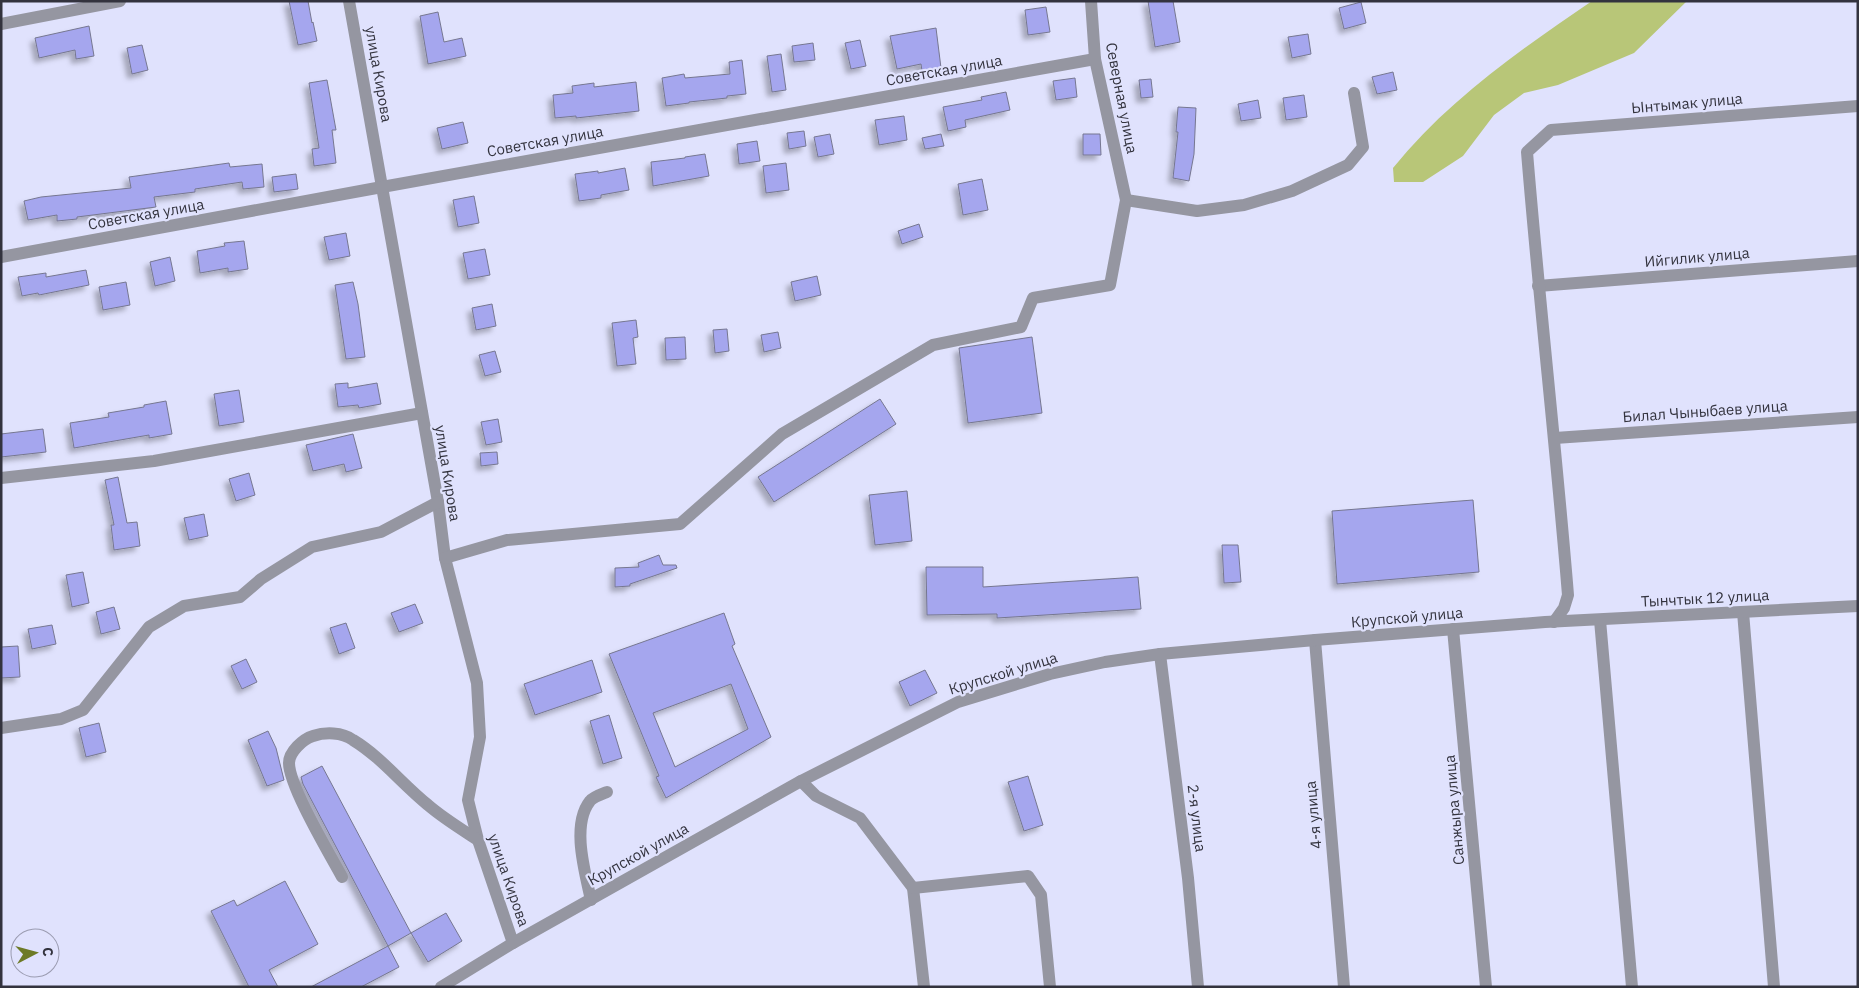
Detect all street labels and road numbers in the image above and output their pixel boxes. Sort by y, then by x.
street label: улица Кирова [361,25,397,123]
street label: Северная улица [1102,41,1142,155]
street label: Советская улица [884,50,1004,90]
street label: Ынтымак улица [1631,89,1743,117]
street label: Советская улица [485,121,605,161]
street label: Советская улица [86,194,206,234]
street label: Ийгилик улица [1644,243,1750,271]
street label: Билал Чыныбаев улица [1622,396,1788,426]
street label: улица Кирова [431,424,465,522]
street label: Тынчтык 12 улица [1640,585,1770,611]
street label: Крупской улица [1350,603,1464,631]
street label: Крупской улица [946,647,1060,699]
street label: Санжыра улица [1440,754,1468,866]
street label: 4-я улица [1301,780,1325,850]
street label: 2-я улица [1183,783,1211,853]
street label: Крупской улица [584,818,692,890]
street label: улица Кирова [484,831,534,929]

